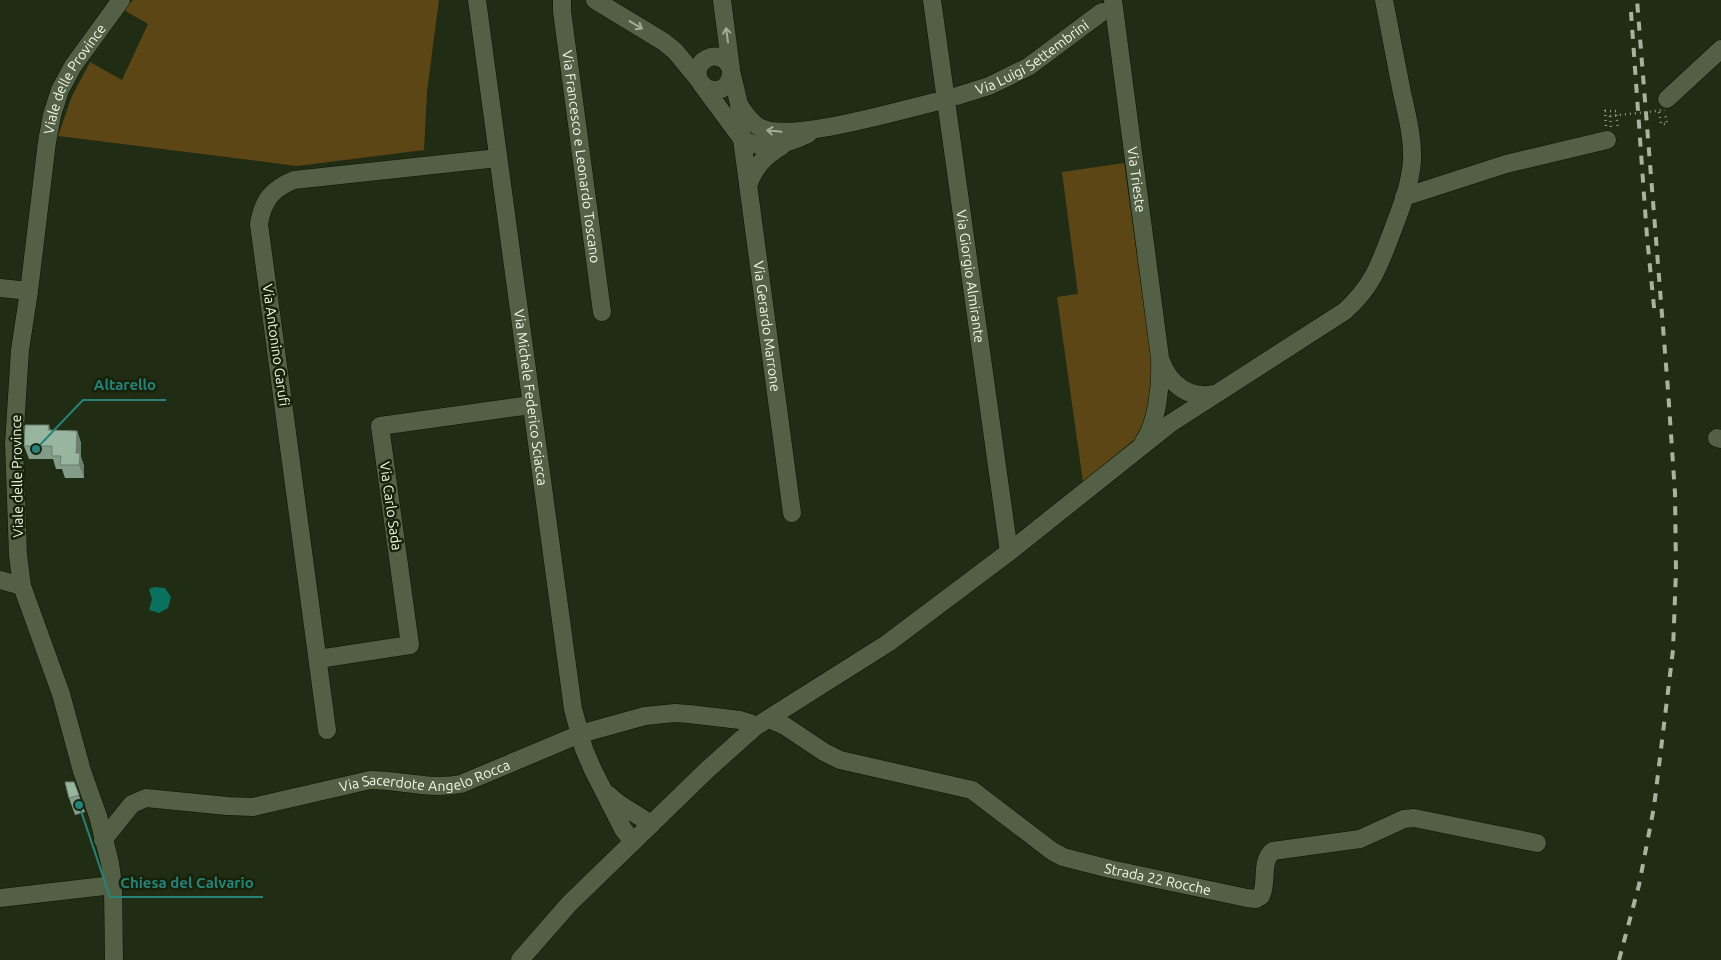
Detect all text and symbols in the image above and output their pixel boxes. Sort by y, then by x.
street label: Via Luigi Settembrini [973,17,1092,98]
street label: Viale delle Province [41,21,109,136]
one-way arrow [629,21,643,31]
one-way arrow [721,27,731,43]
street label: Via Francesco e Leonardo Toscano [559,49,603,264]
one-way arrow [766,126,782,135]
street label: Via Trieste [1124,146,1149,213]
street label: Via Giorgio Almirante [953,209,988,344]
street label: Via Gerardo Marrone [750,260,784,393]
street label: Via Antonino Garufi [260,283,292,407]
street label: Via Michele Federico Sciacca [511,308,551,487]
callout: Altarello [83,370,166,400]
text: Altarello [94,376,156,393]
street label: Viale delle Province [8,414,26,538]
street label: Via Carlo Sada [377,461,405,551]
street label: Via Sacerdote Angelo Rocca [337,756,512,795]
street label: Strada 22 Rocche [1103,860,1213,898]
callout: Chiesa del Calvario [110,867,263,897]
text: Chiesa del Calvario [120,874,254,891]

